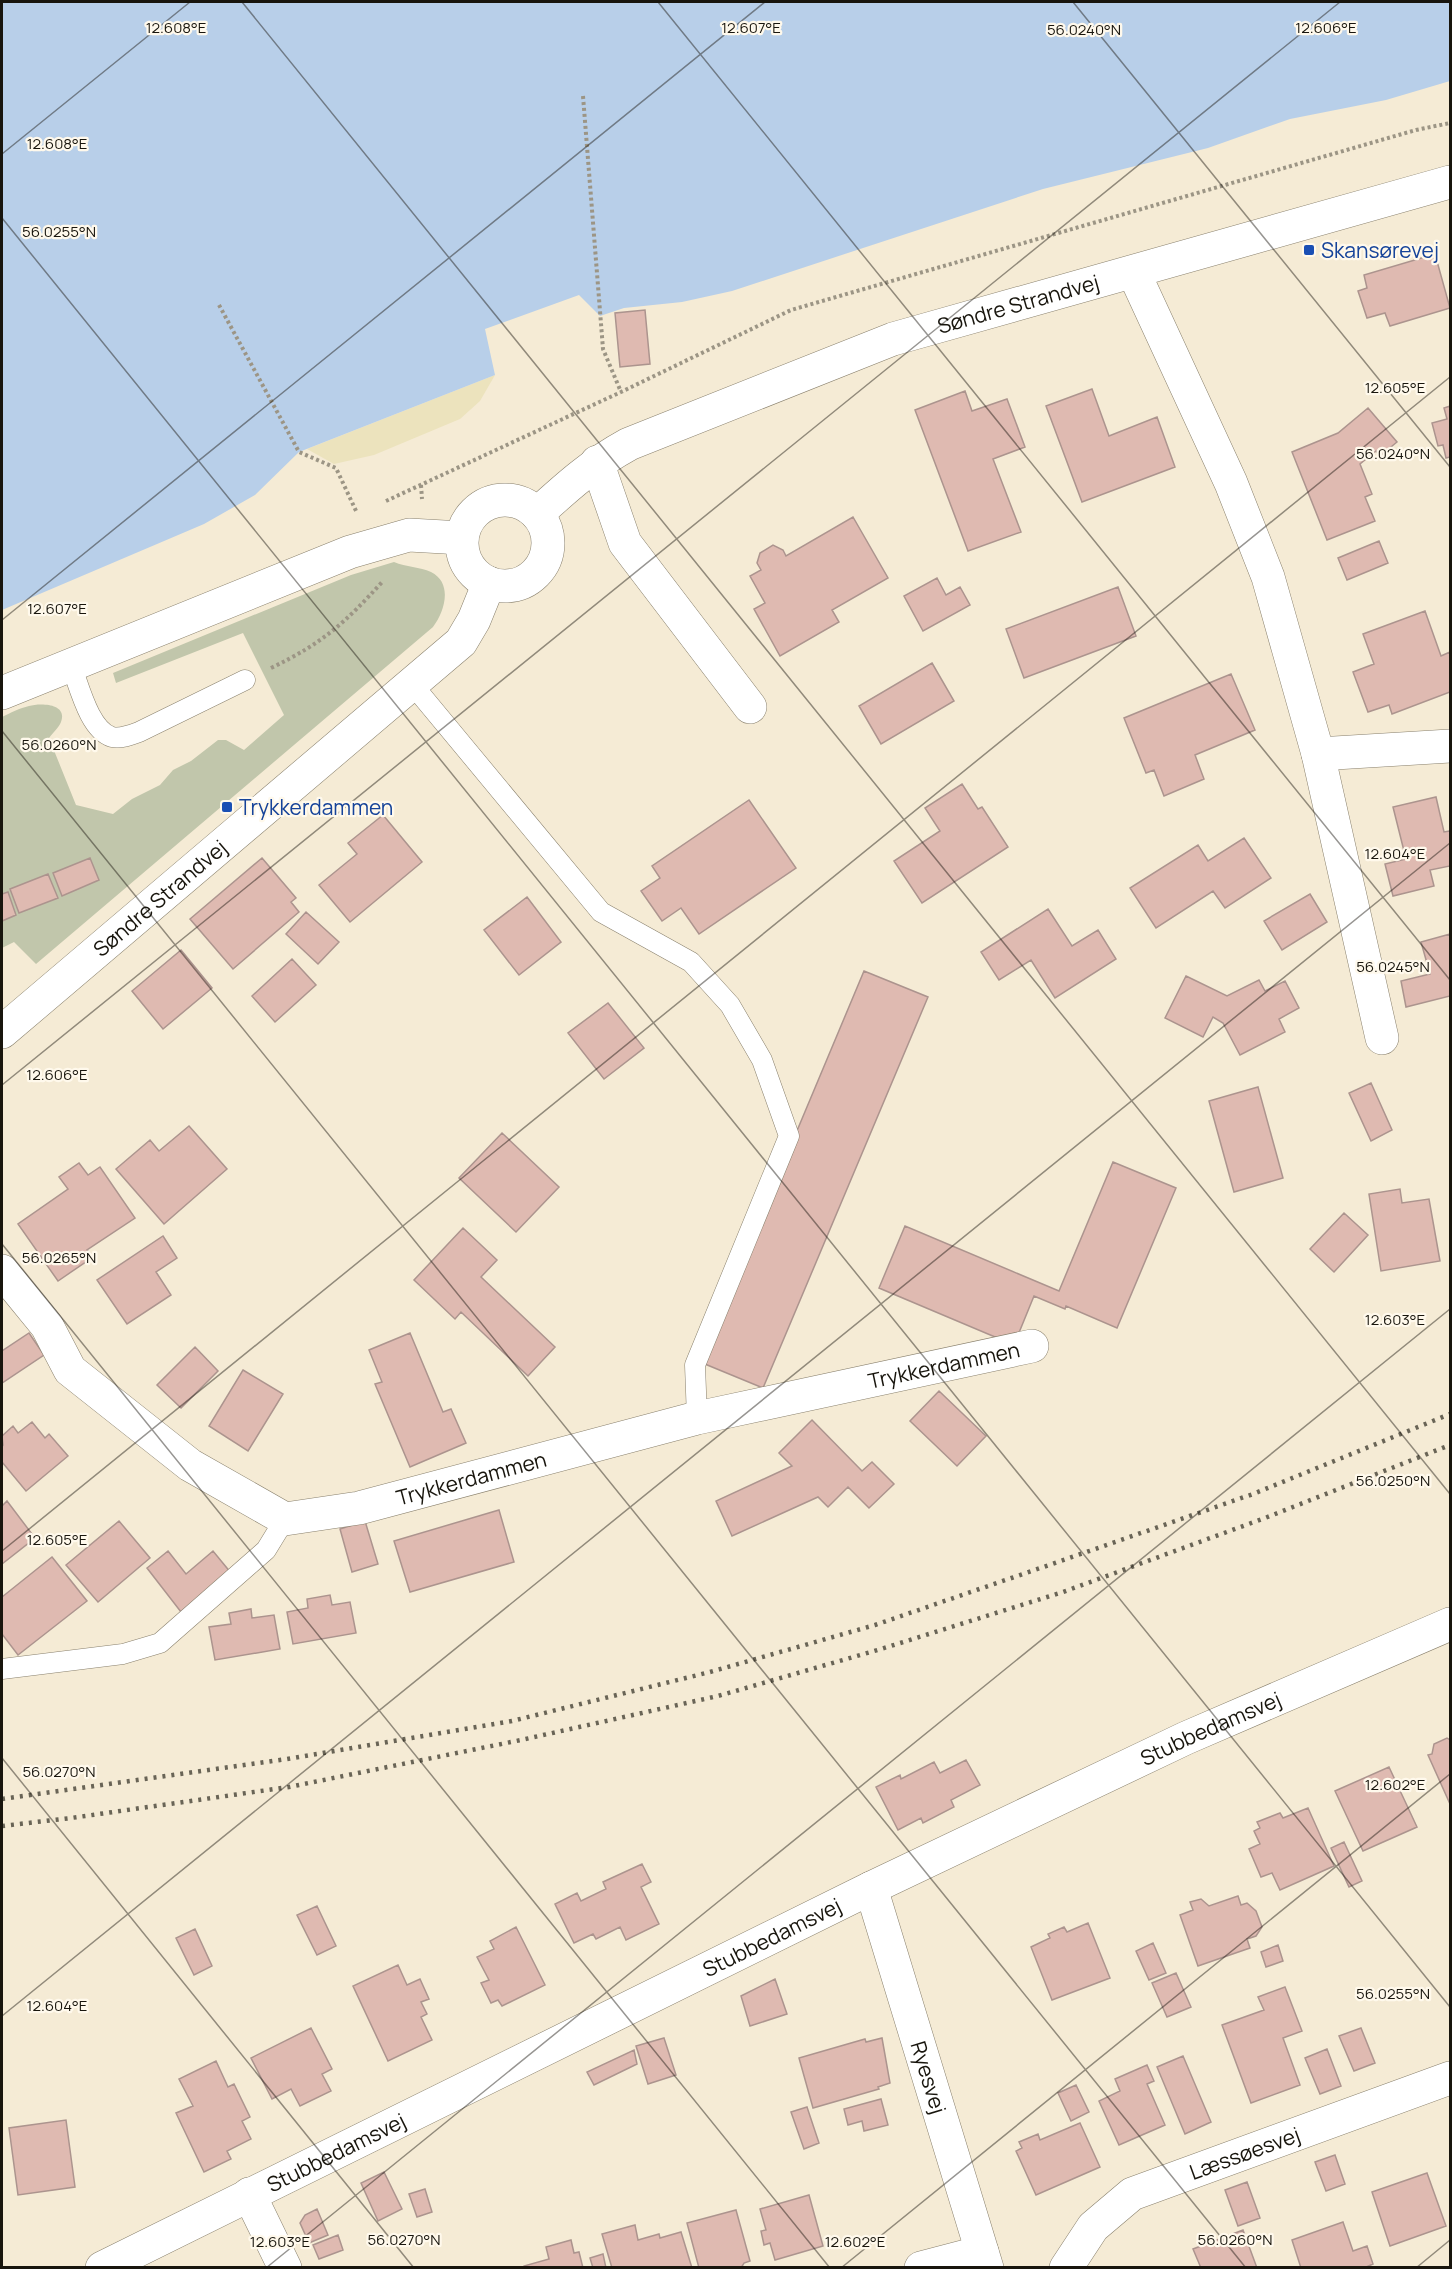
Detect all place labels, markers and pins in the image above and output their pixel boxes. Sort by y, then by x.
place label: Skansørevej [1321,236,1439,264]
marker: Skansørevej [1302,243,1316,257]
place label: Trykkerdammen [239,793,393,821]
marker: Trykkerdammen [220,800,234,814]

